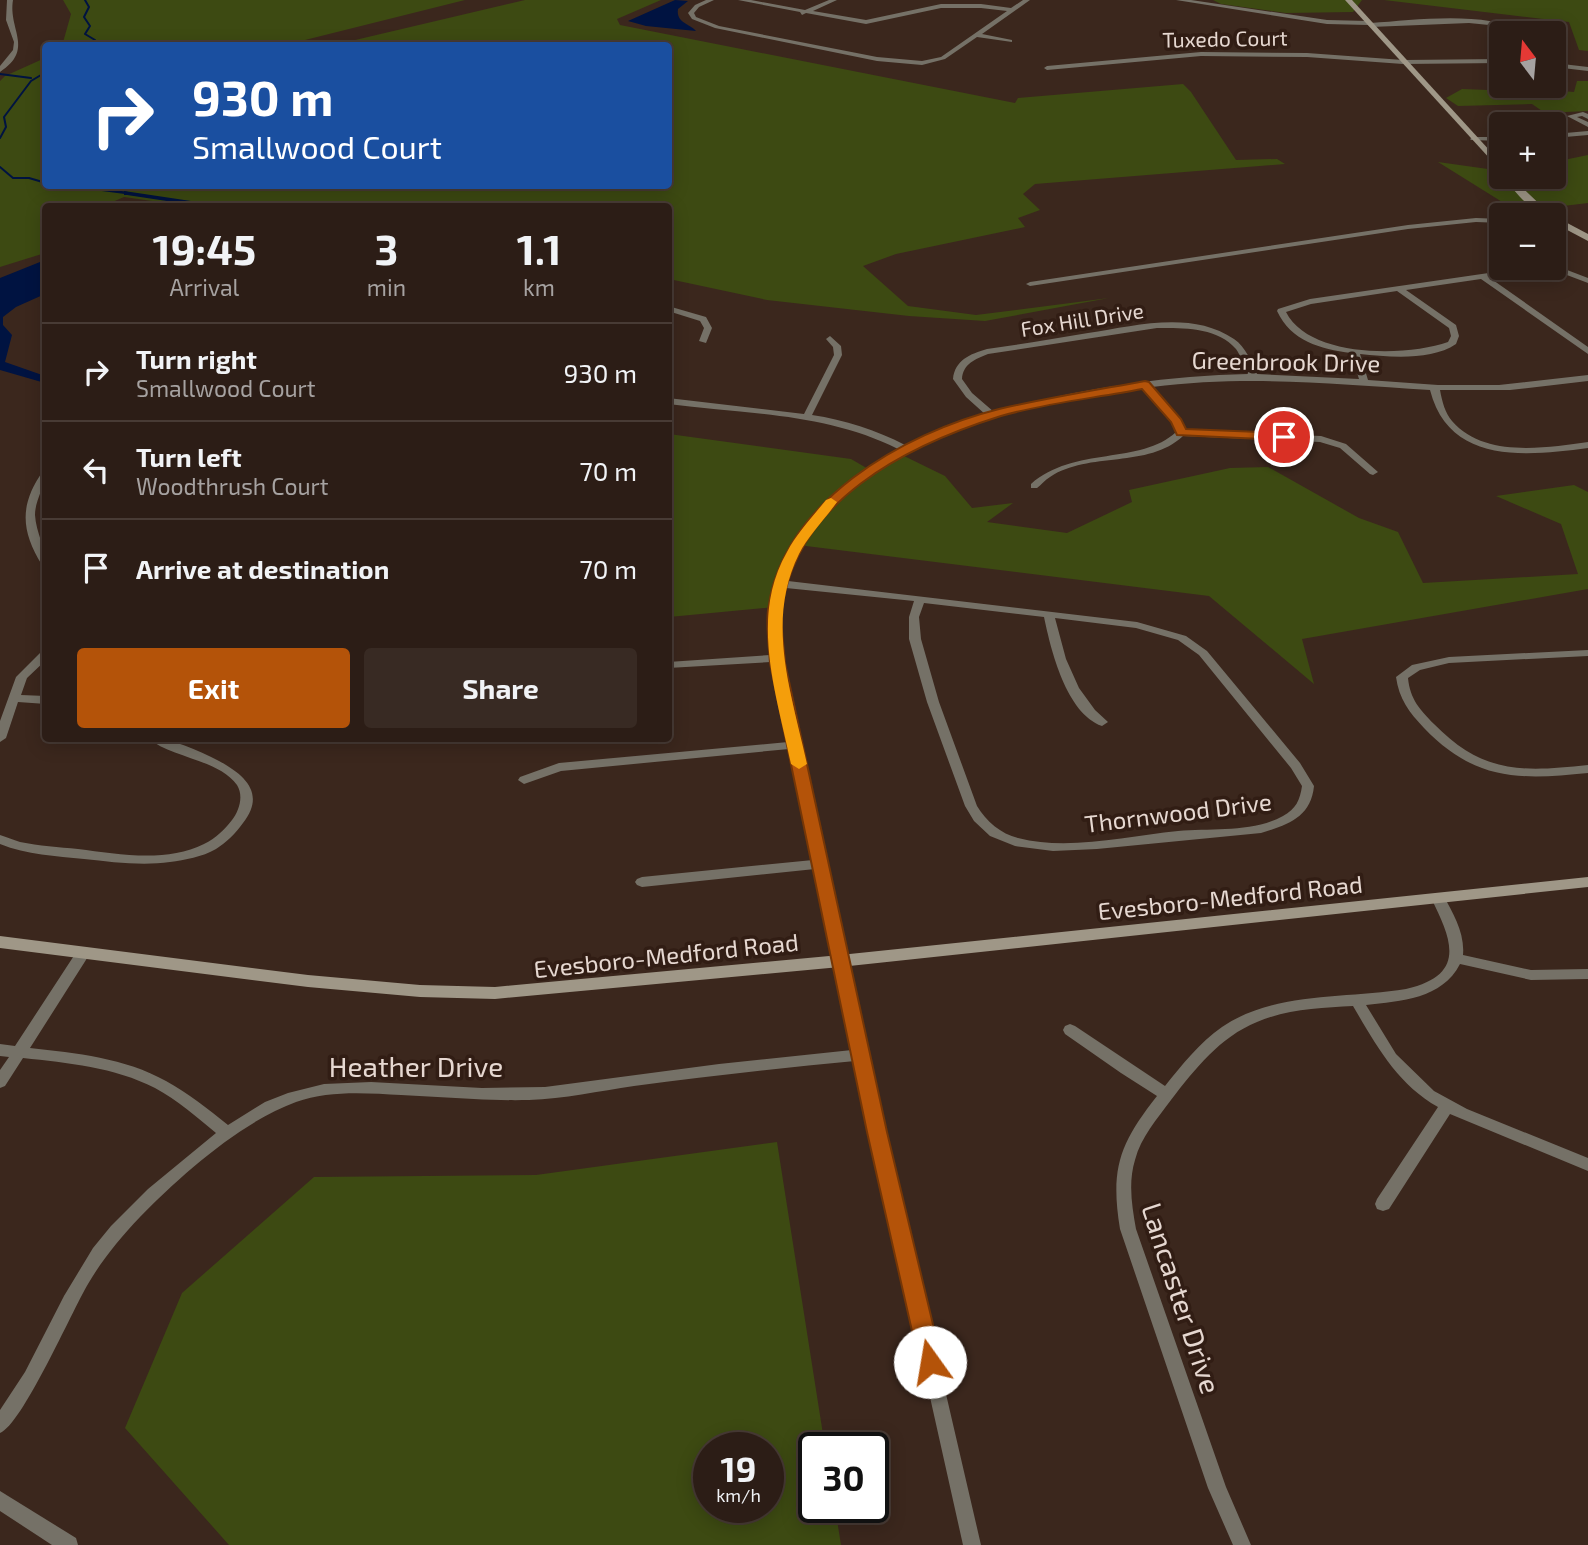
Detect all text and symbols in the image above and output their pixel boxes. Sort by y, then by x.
north arrow [1489,21,1566,98]
map controls [1489,21,1566,280]
street label: Tuxedo Court [1162,24,1288,52]
text: 930 m [192,67,333,126]
icon: right [77,70,168,161]
button: + [1489,112,1566,189]
text: Smallwood Court [192,127,442,165]
button: − [1489,203,1566,280]
text: 19:45 [153,223,256,273]
text: 3 [375,223,398,273]
text: 1.1 [517,223,561,273]
text: Arrival [169,273,239,301]
text: min [367,273,406,301]
text: km [523,273,555,301]
street label: Fox Hill Drive [1019,297,1145,341]
text: Turn right [136,343,257,374]
street label: Greenbrook Drive [1191,345,1381,377]
icon: right [77,353,115,391]
text: 930 m [563,357,637,388]
text: Smallwood Court [136,374,316,402]
pin [1254,407,1314,467]
icon: arrive [1265,418,1303,456]
text: Turn left [136,441,242,472]
icon: left [77,451,115,489]
text: 70 m [579,455,637,486]
text: Woodthrush Court [136,472,329,500]
icon: arrive [77,549,115,587]
text: Arrive at destination [136,553,389,584]
text: 70 m [579,553,637,584]
button: Exit [77,648,350,728]
button: Share [364,648,637,728]
street label: Thornwood Drive [1083,786,1273,838]
street label: Evesboro-Medford Road [1096,869,1364,925]
street label: Evesboro-Medford Road [532,927,800,983]
street label: Heather Drive [329,1049,503,1083]
street label: Lancaster Drive [1135,1198,1229,1398]
position arrow [893,1325,967,1399]
speed limit sign: 30 [798,1432,889,1523]
text: 19 [721,1447,756,1489]
text: km/h [716,1484,761,1506]

